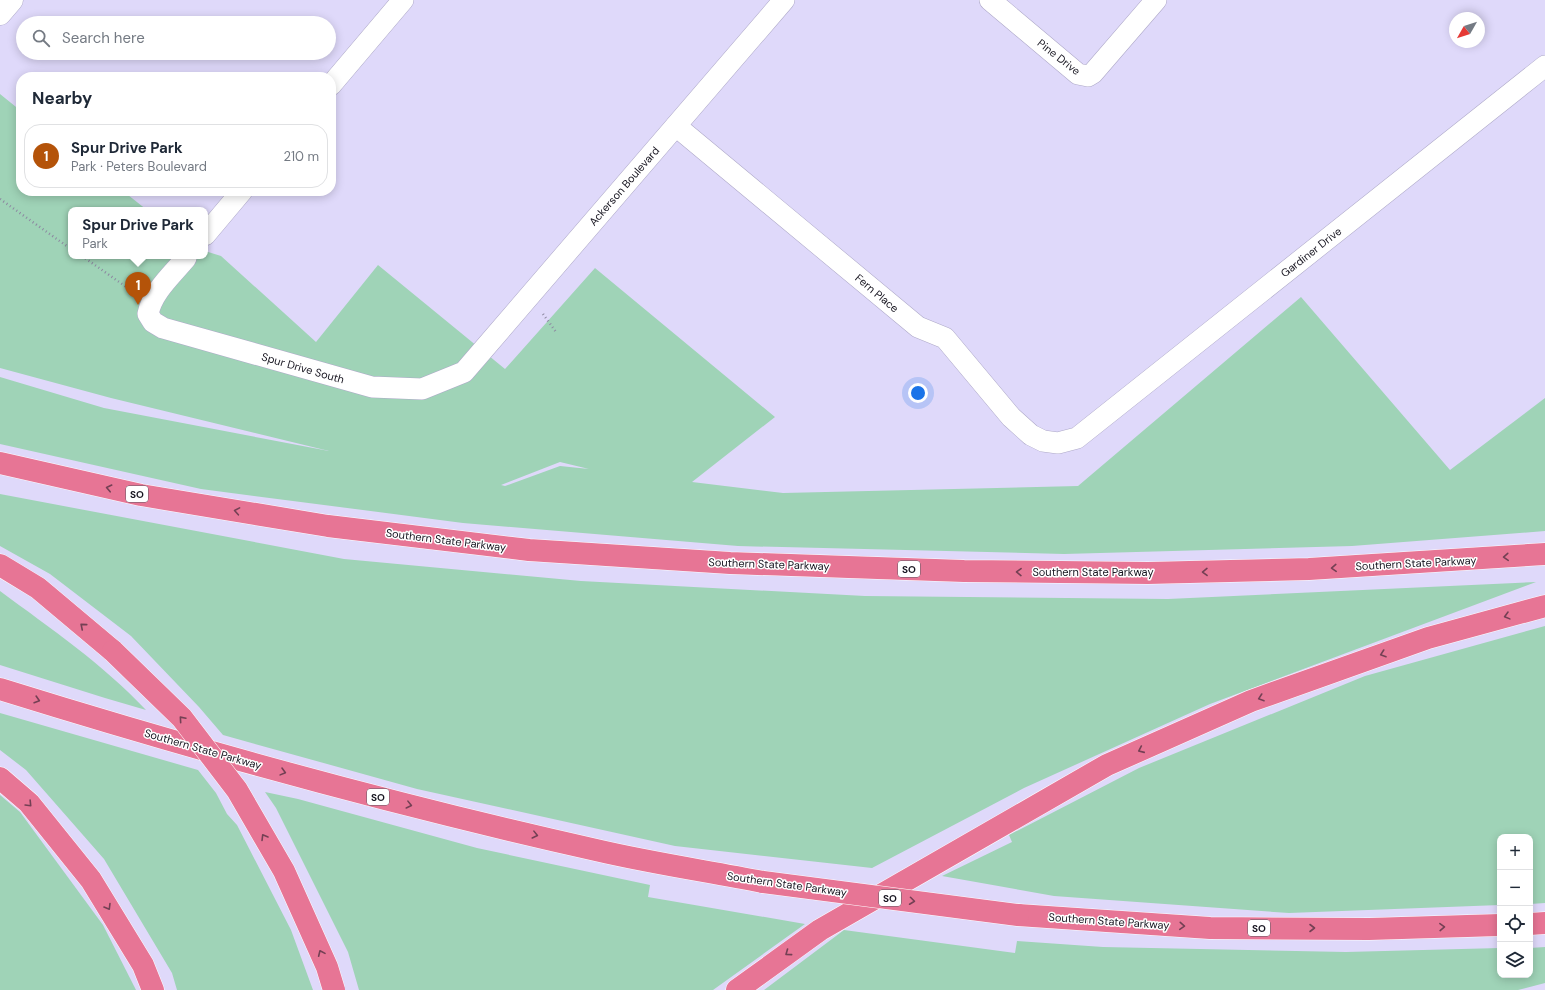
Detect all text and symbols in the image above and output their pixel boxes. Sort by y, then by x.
north arrow [1449,12,1485,48]
search box [16,16,336,60]
icon: search [30,27,52,49]
text: Search here [62,28,145,48]
street label: Pine Drive [1035,36,1083,78]
text: Nearby [32,87,92,109]
text: Spur Drive Park [71,138,183,158]
street label: Ackerson Boulevard [586,144,662,228]
text: 1 [44,148,48,165]
text: 210 m [284,148,319,165]
text: Park · Peters Boulevard [71,158,207,175]
popup [68,207,208,259]
text: Spur Drive Park [82,215,194,235]
street label: Gardiner Drive [1278,224,1344,280]
text: Park [82,235,108,252]
street label: Fern Place [852,271,902,315]
pin: 1 [125,272,151,305]
street label: Spur Drive South [260,350,346,386]
your location [908,383,928,403]
one-way arrow [106,484,112,492]
road number: SO [126,486,148,502]
one-way arrow [234,507,240,516]
street label: Southern State Parkway [385,526,507,554]
street label: Southern State Parkway [1355,553,1477,573]
one-way arrow [1503,553,1509,562]
street label: Southern State Parkway [708,555,830,573]
road number: SO [898,561,920,577]
one-way arrow [1331,563,1337,572]
street label: Southern State Parkway [1032,565,1154,579]
one-way arrow [1016,568,1022,576]
one-way arrow [1202,568,1208,576]
one-way arrow [1504,612,1511,620]
one-way arrow [81,623,88,630]
one-way arrow [1380,650,1387,658]
one-way arrow [1257,693,1264,701]
one-way arrow [34,695,41,704]
one-way arrow [179,716,186,724]
street label: Southern State Parkway [143,726,263,772]
one-way arrow [1138,745,1145,753]
one-way arrow [279,767,286,776]
road number: SO [367,789,389,805]
one-way arrow [24,799,32,807]
one-way arrow [406,800,412,808]
one-way arrow [532,831,538,839]
one-way arrow [262,834,269,841]
map controls [1497,834,1533,978]
button: + [1497,834,1533,870]
street label: Southern State Parkway [726,869,848,899]
button: − [1497,870,1533,906]
road number: SO [879,890,901,906]
one-way arrow [909,896,915,905]
one-way arrow [103,903,111,910]
button: locate [1497,906,1533,942]
street label: Southern State Parkway [1048,910,1170,932]
road number: SO [1248,920,1270,936]
one-way arrow [1179,921,1185,930]
one-way arrow [1439,923,1445,931]
one-way arrow [1309,924,1315,933]
button: layers [1497,942,1533,978]
one-way arrow [786,948,793,955]
one-way arrow [318,950,326,958]

